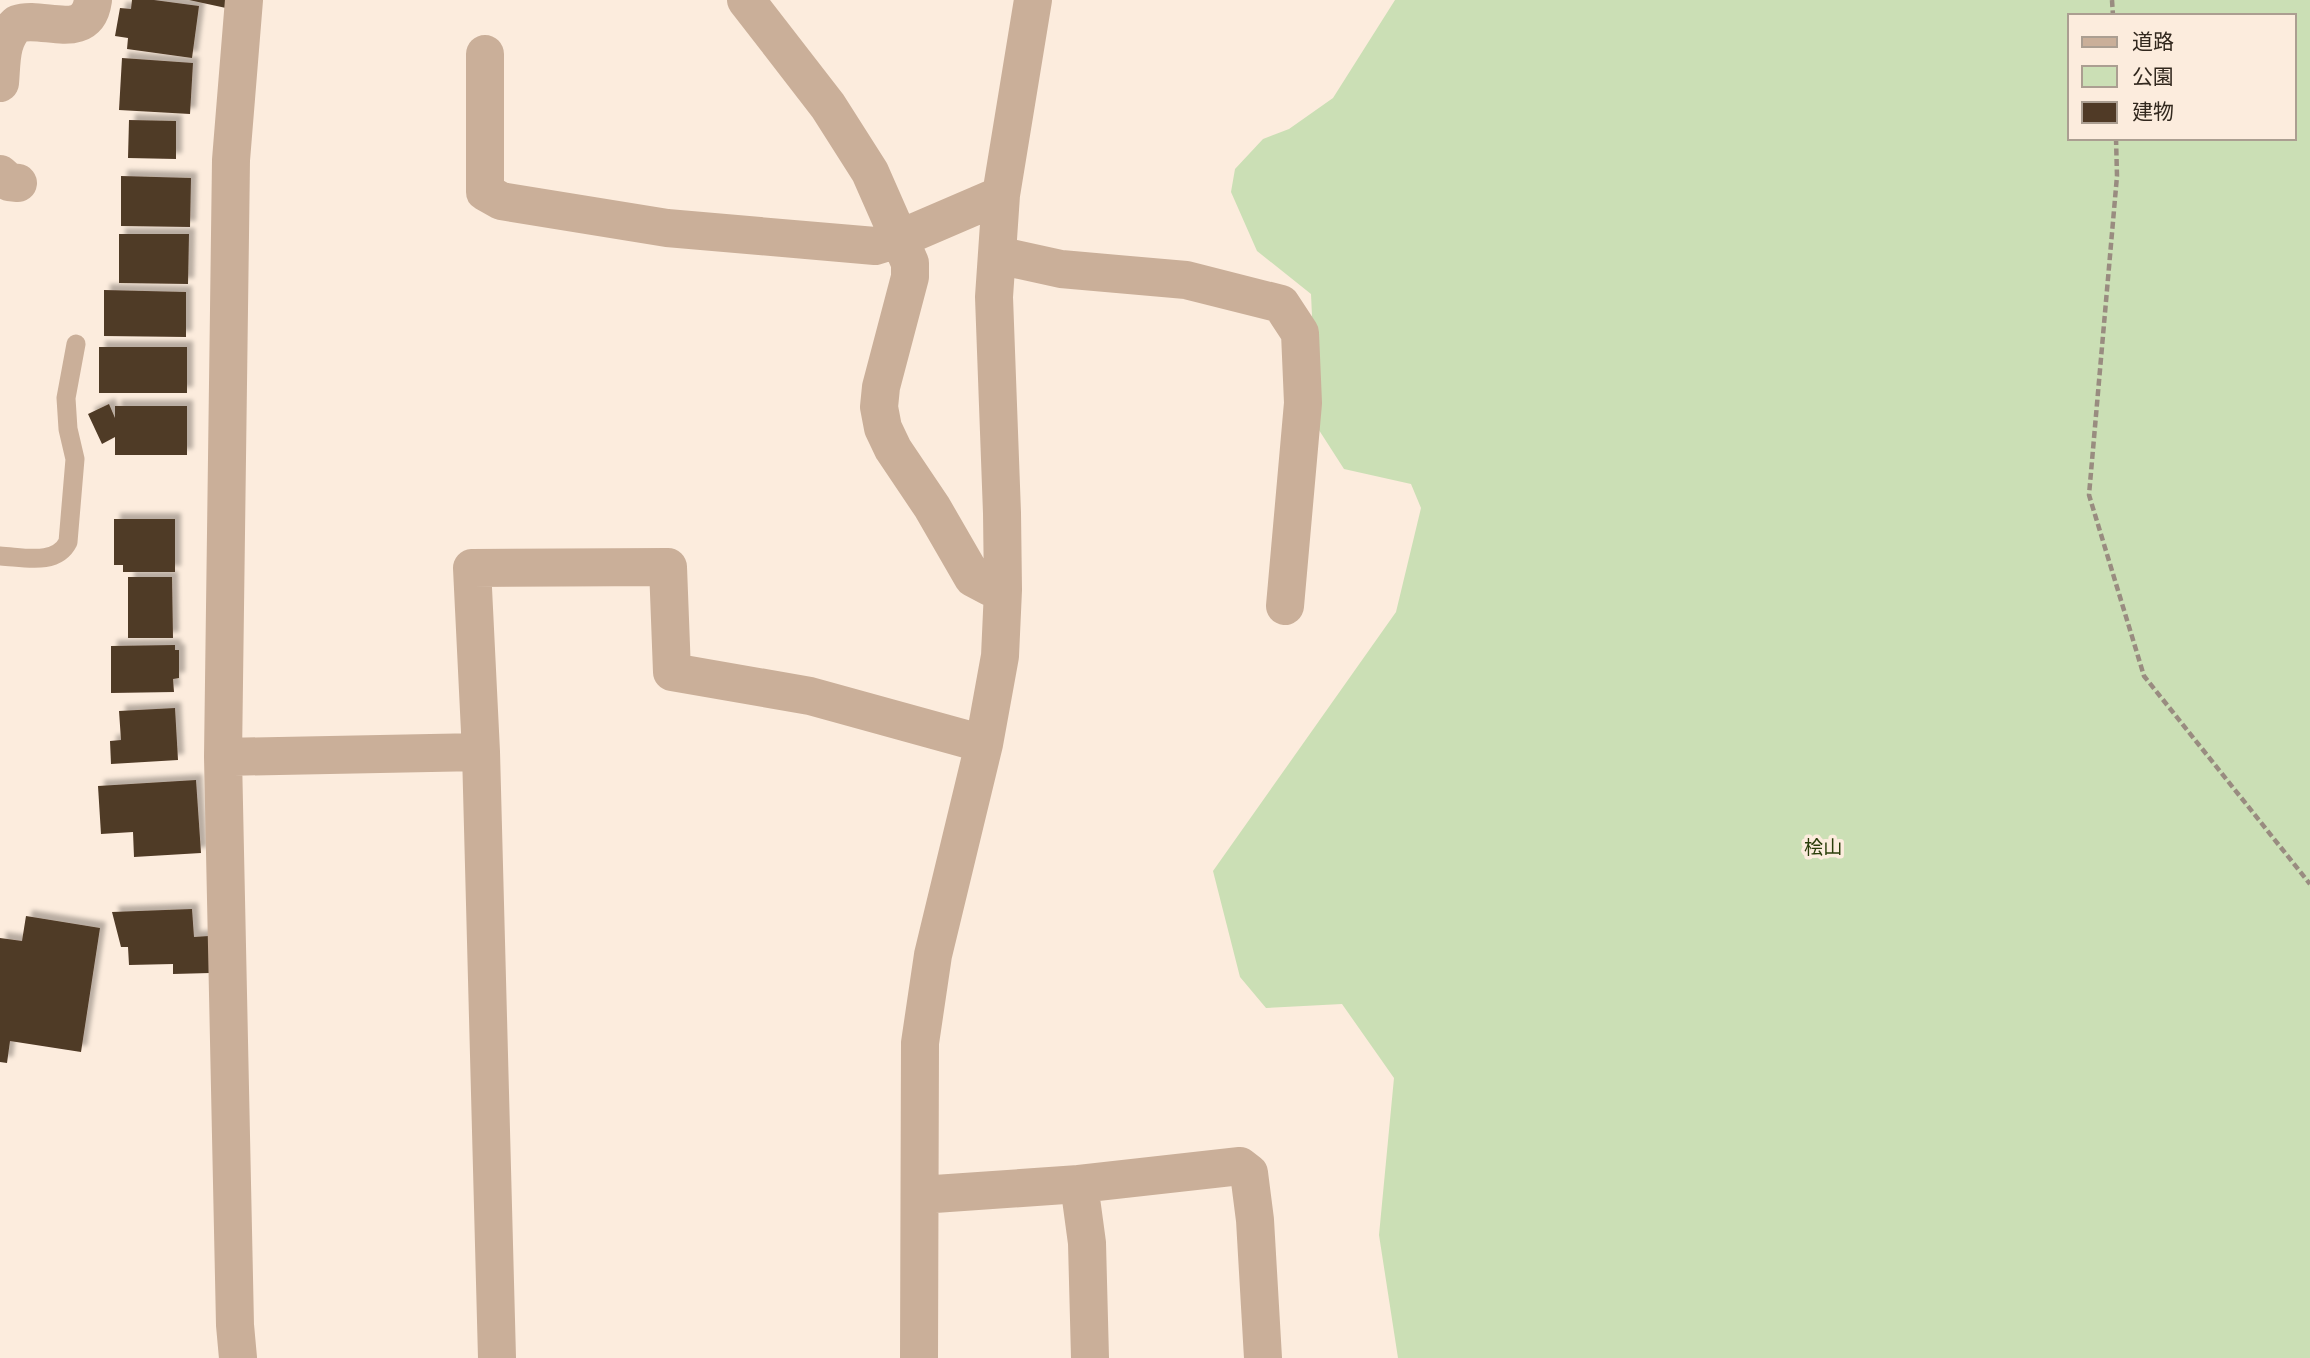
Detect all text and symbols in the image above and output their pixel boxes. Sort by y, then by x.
legend [2068,14,2296,140]
text: 道路 [2132,28,2174,54]
text: 公園 [2132,63,2174,89]
text: 建物 [2132,98,2174,124]
park label: 桧山 [1804,835,1842,859]

